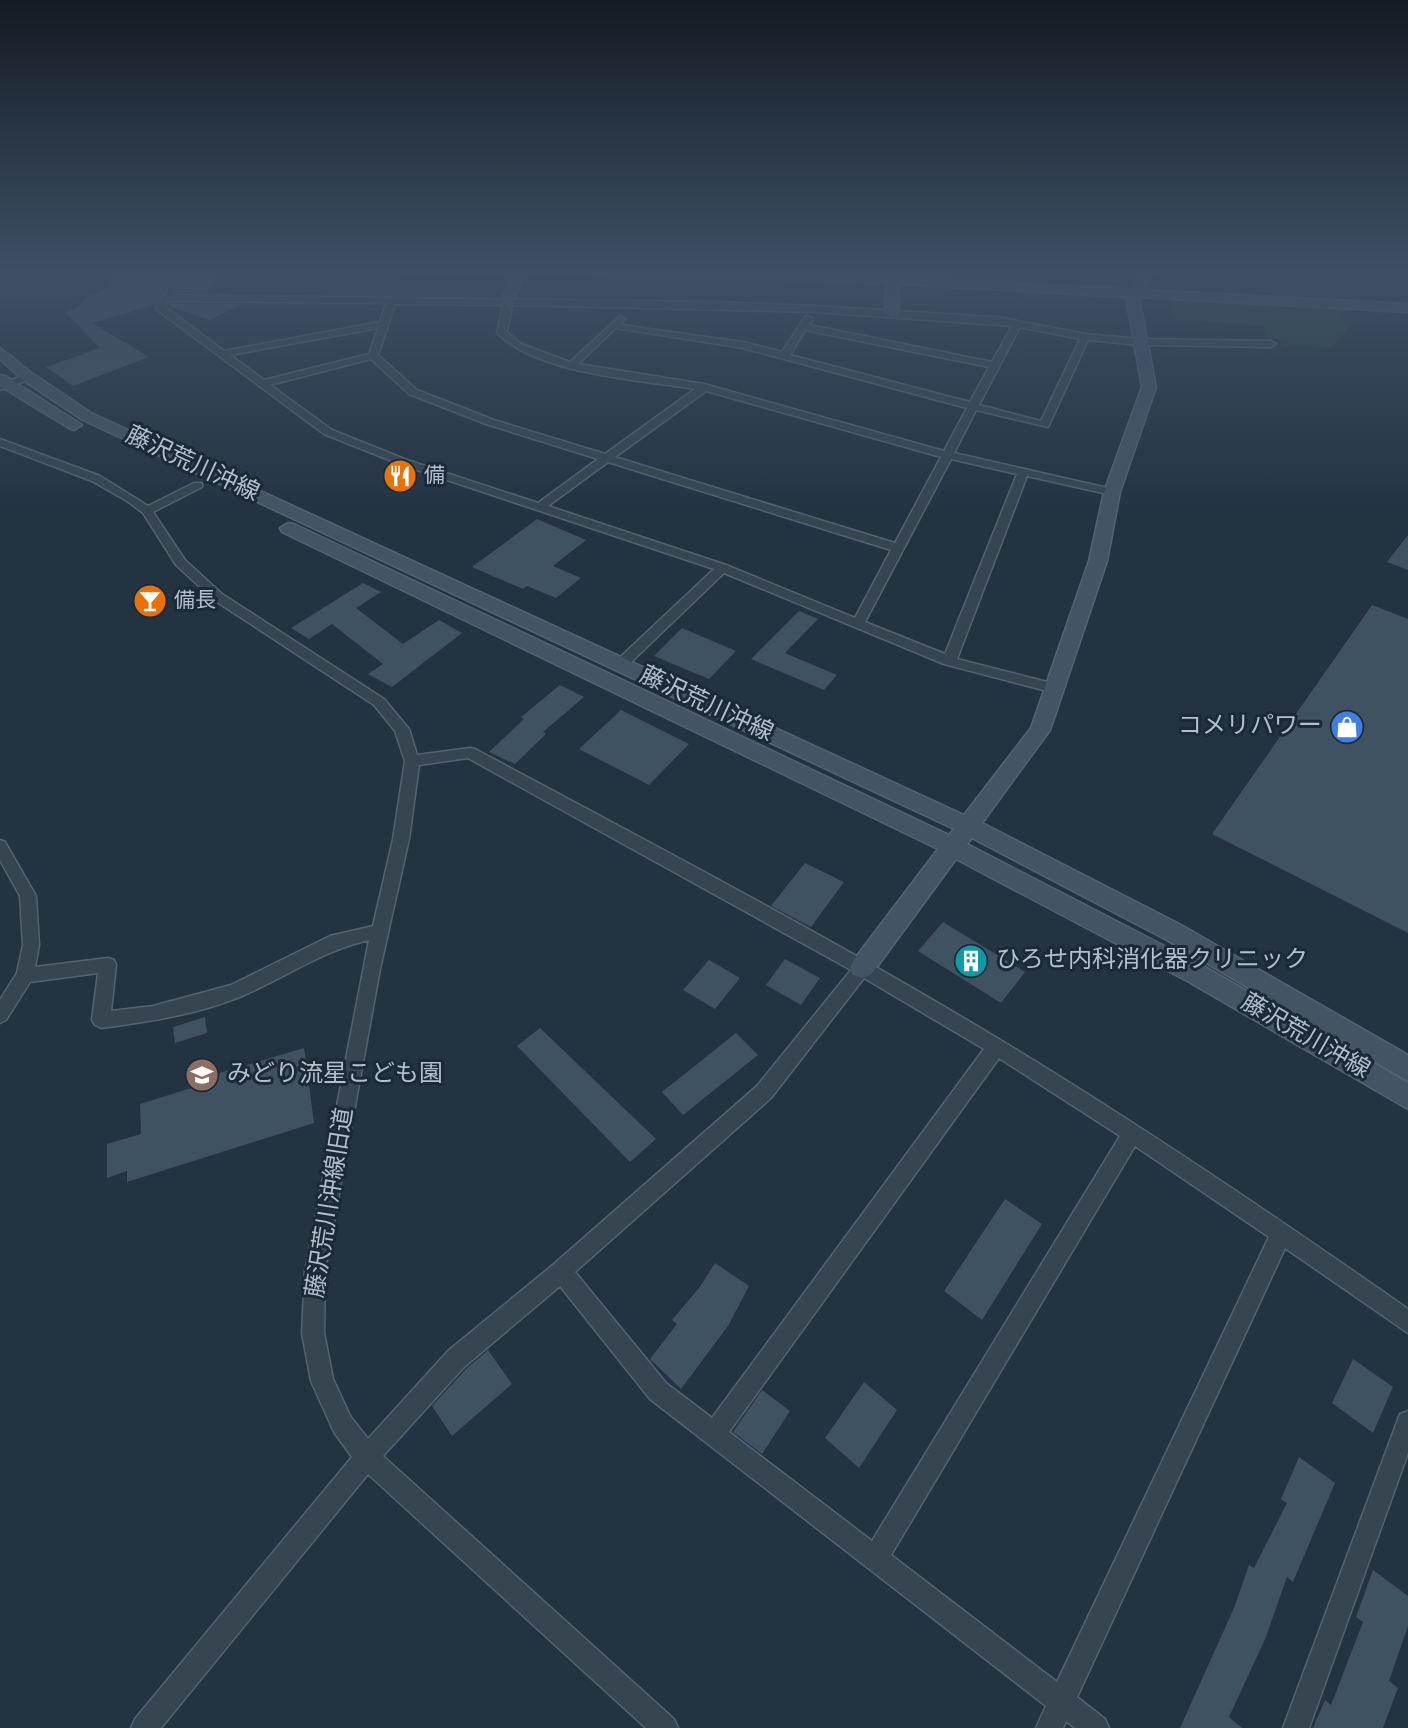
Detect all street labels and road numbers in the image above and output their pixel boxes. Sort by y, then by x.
street label: 藤沢荒川沖線 [120,421,264,509]
street label: 藤沢荒川沖線 [634,661,778,749]
street label: 藤沢荒川沖線 [1235,988,1375,1086]
street label: 藤沢荒川沖線旧道 [301,1106,361,1300]

